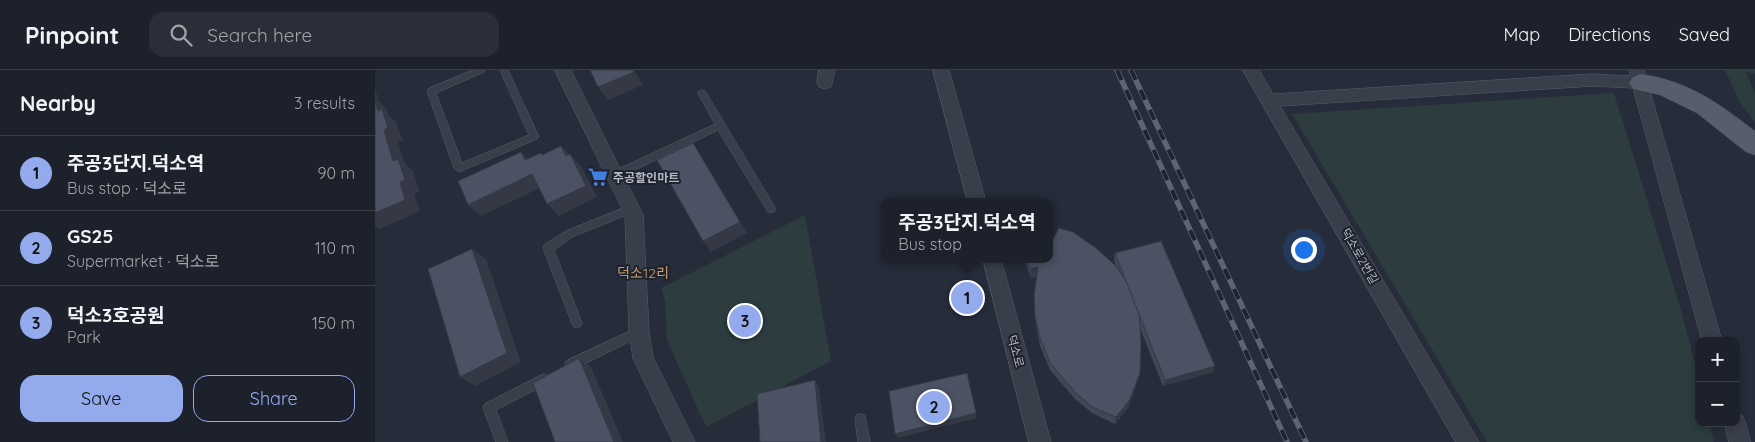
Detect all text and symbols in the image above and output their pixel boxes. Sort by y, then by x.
search box [149,12,499,57]
text: Pinpoint [25,20,119,50]
icon: search [167,21,195,49]
text: Search here [207,23,312,47]
text: Map [1503,23,1540,46]
text: Directions [1568,23,1651,46]
text: Saved [1679,23,1730,46]
text: Nearby [20,90,96,116]
text: 3 results [294,93,355,113]
text: 주공3단지.덕소역 [67,151,204,175]
text: 1 [33,163,39,183]
text: 90 m [318,163,355,183]
supermarket icon: 주공할인마트 [587,166,609,188]
place label: 주공할인마트 [613,170,679,185]
text: Bus stop · 덕소로 [67,178,187,198]
popup [881,198,1053,263]
text: 주공3단지.덕소역 [898,210,1036,234]
text: GS25 [67,224,113,248]
street label: 덕소로2번길 [1338,225,1382,287]
text: Bus stop [898,234,962,254]
your location [1291,237,1317,263]
text: 2 [31,238,41,258]
text: 110 m [315,238,355,258]
text: Supermarket · 덕소로 [67,251,219,271]
district label: 덕소12리 [617,264,669,282]
pin: 1 [951,279,983,317]
pin: 3 [729,302,761,340]
text: 덕소3호공원 [67,303,165,327]
text: 3 [32,313,40,333]
text: 150 m [312,313,355,333]
text: Park [67,327,101,347]
street label: 덕소로 [1004,333,1028,369]
map controls [1695,337,1740,427]
button: + [1695,337,1740,382]
button: Save [20,375,183,422]
button: Share [193,375,355,422]
button: − [1695,382,1740,427]
pin: 2 [918,388,950,426]

